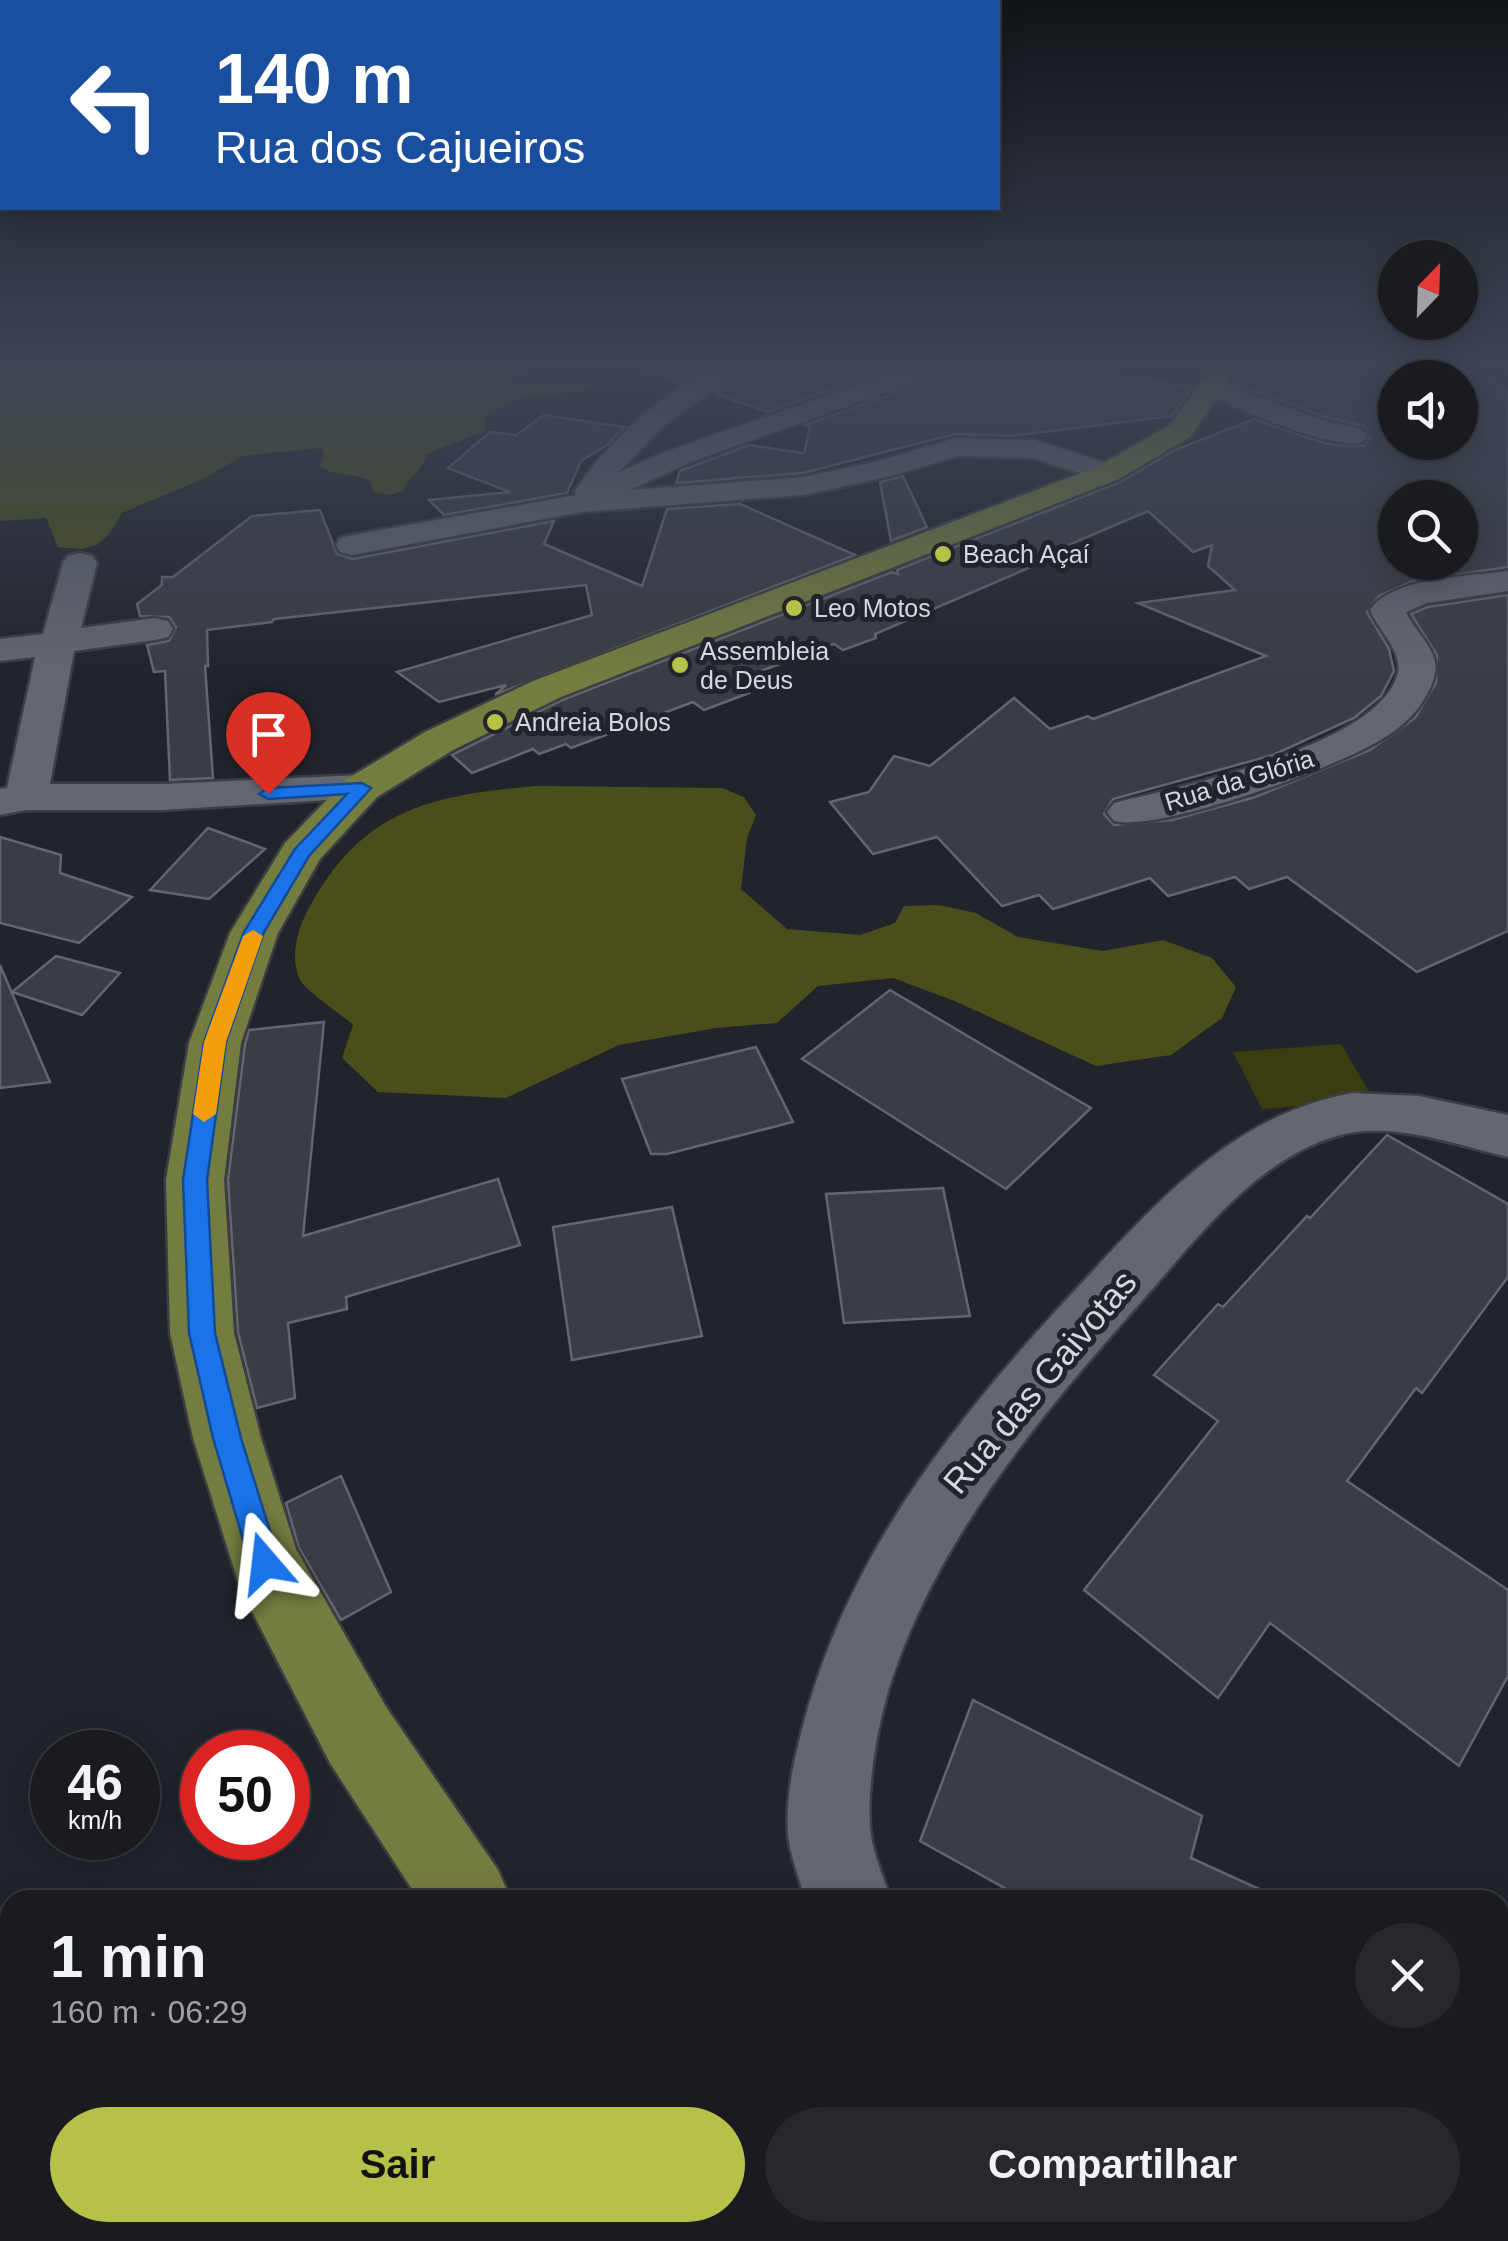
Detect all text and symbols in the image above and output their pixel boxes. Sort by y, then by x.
icon: left [50,40,180,170]
text: 140 m [215,40,413,118]
text: Rua dos Cajueiros [215,122,585,173]
north arrow [1378,240,1478,340]
map controls [1378,240,1478,580]
button: sound [1378,360,1478,460]
button: search [1378,480,1478,580]
place label: Beach Açaí [963,540,1090,568]
marker: Beach Açaí [932,543,954,565]
place label: Leo Motos [814,594,931,622]
marker: Leo Motos [783,597,805,619]
place label: Assembleia de Deus [700,637,829,694]
marker: Assembleia de Deus [669,654,691,676]
pin [226,692,311,795]
icon: arrive [241,707,296,762]
place label: Andreia Bolos [515,708,671,736]
marker: Andreia Bolos [484,711,506,733]
street label: Rua da Glória [1161,744,1317,816]
street label: Rua das Gaivotas [935,1263,1144,1501]
position arrow [213,1511,317,1615]
speed limit sign: 50 [180,1730,310,1860]
text: 46 [67,1755,123,1811]
text: km/h [68,1806,122,1834]
text: 1 min [50,1923,207,1990]
button: close [1355,1923,1460,2028]
text: 160 m · 06:29 [50,1994,247,2030]
button: Sair [50,2107,745,2222]
button: Compartilhar [765,2107,1460,2222]

